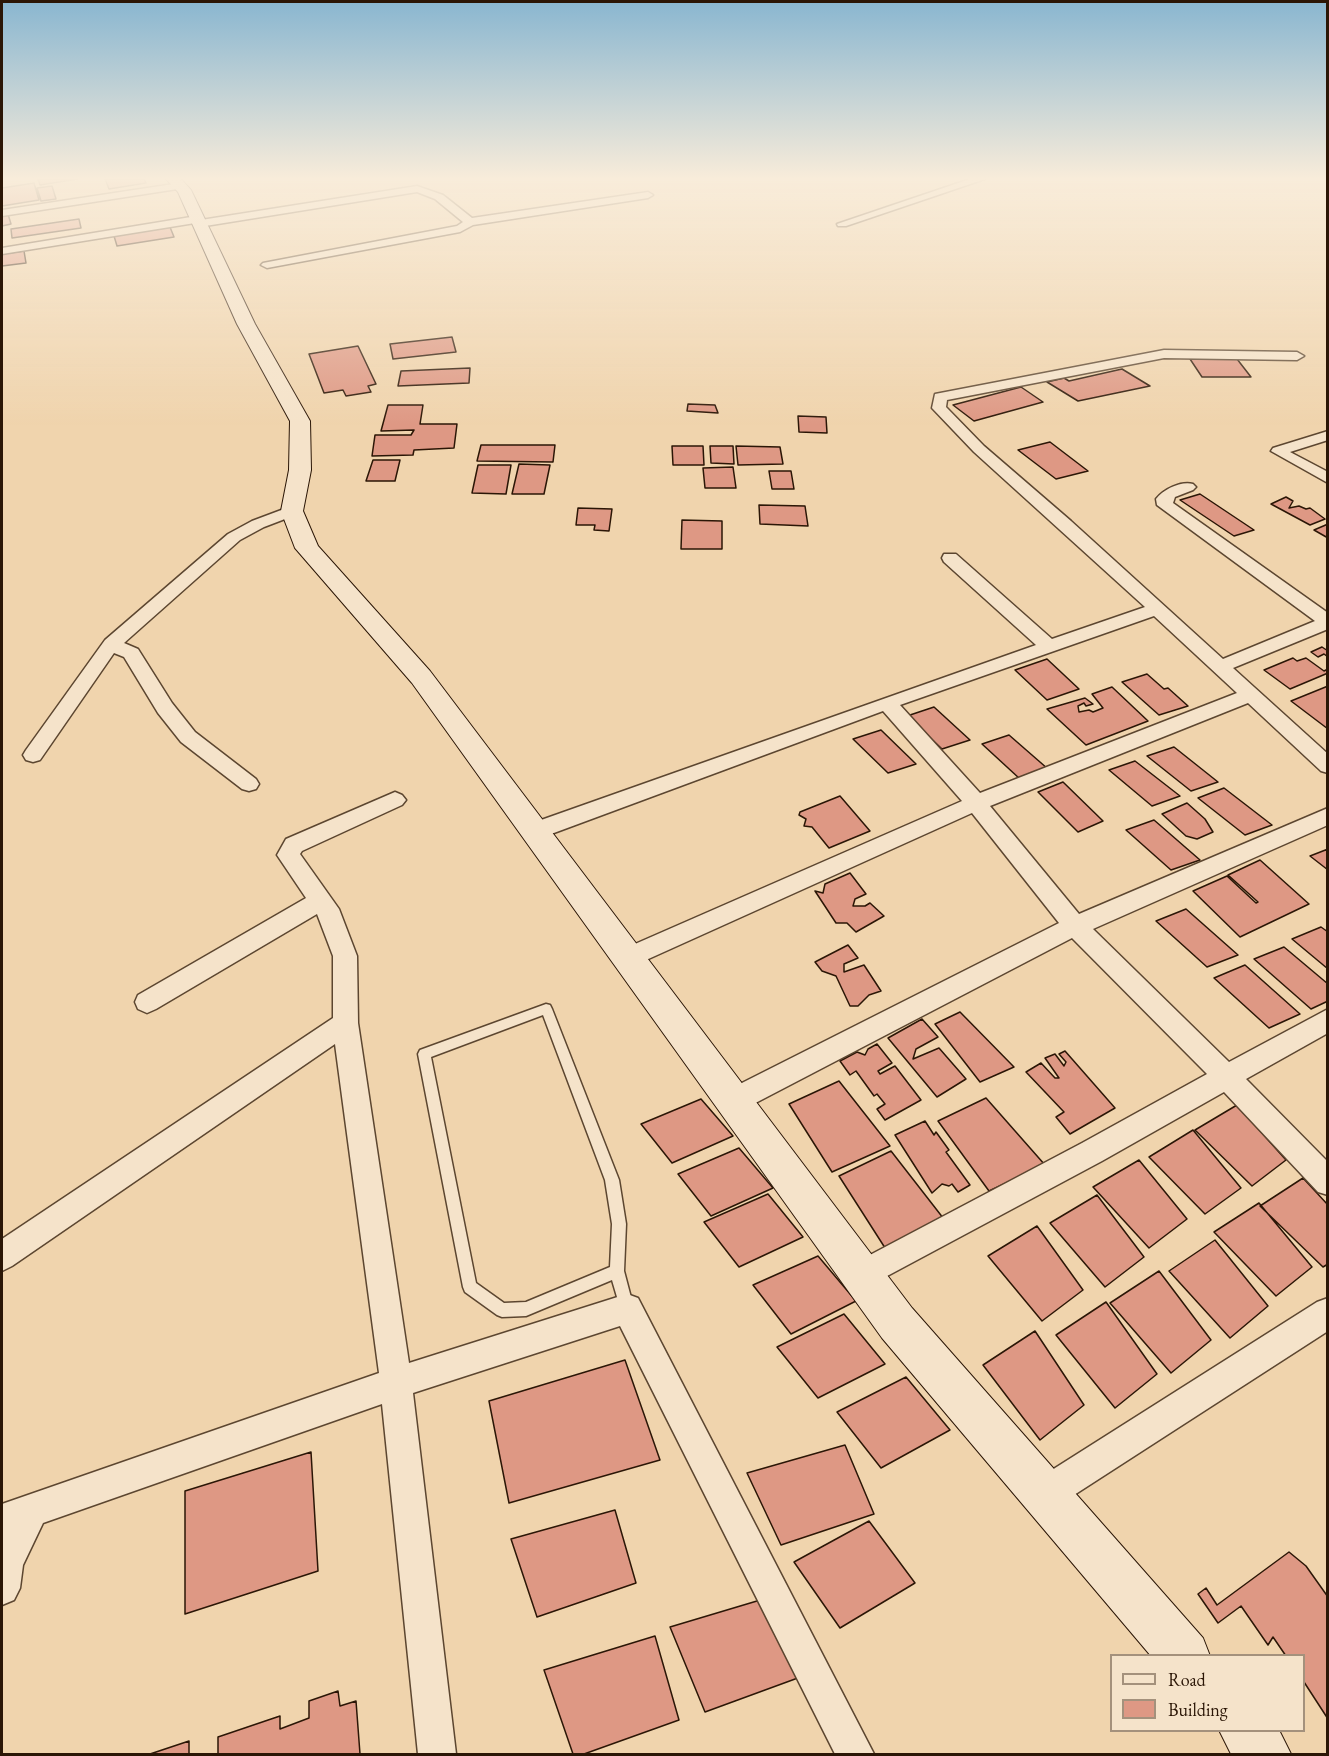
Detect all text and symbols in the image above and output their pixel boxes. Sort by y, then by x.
legend [1110,1654,1305,1732]
text: Road [1168,1668,1206,1691]
text: Building [1168,1698,1228,1721]

